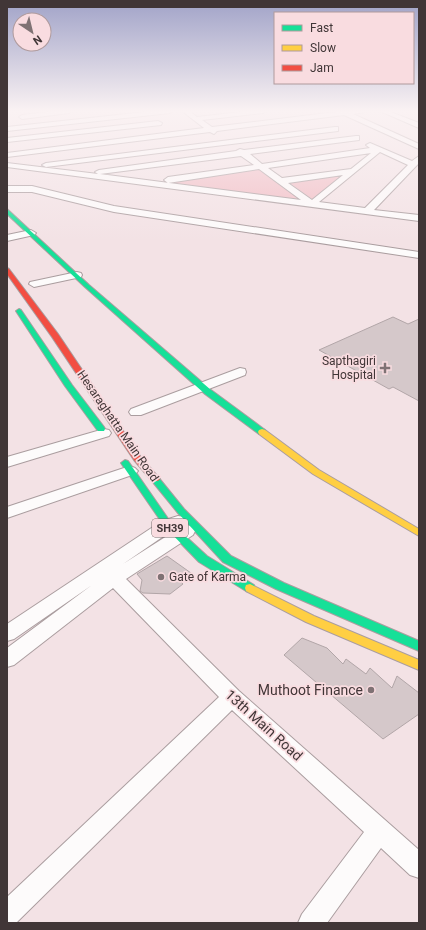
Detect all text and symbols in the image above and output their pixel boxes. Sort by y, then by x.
north arrow [12,12,52,52]
legend [274,12,414,84]
text: Fast [310,21,333,35]
text: N [30,32,44,47]
text: Slow [310,41,336,55]
text: Jam [310,61,334,75]
place label: Sapthagiri Hospital [322,354,376,382]
marker: Sapthagiri Hospital [379,362,391,374]
street label: Hesaraghatta Main Road [74,368,162,484]
road number: SH39 [152,519,188,537]
place label: Gate of Karma [169,570,246,584]
marker: Gate of Karma [156,572,166,582]
place label: Muthoot Finance [258,682,363,698]
marker: Muthoot Finance [366,685,376,695]
street label: 13th Main Road [222,686,306,764]

